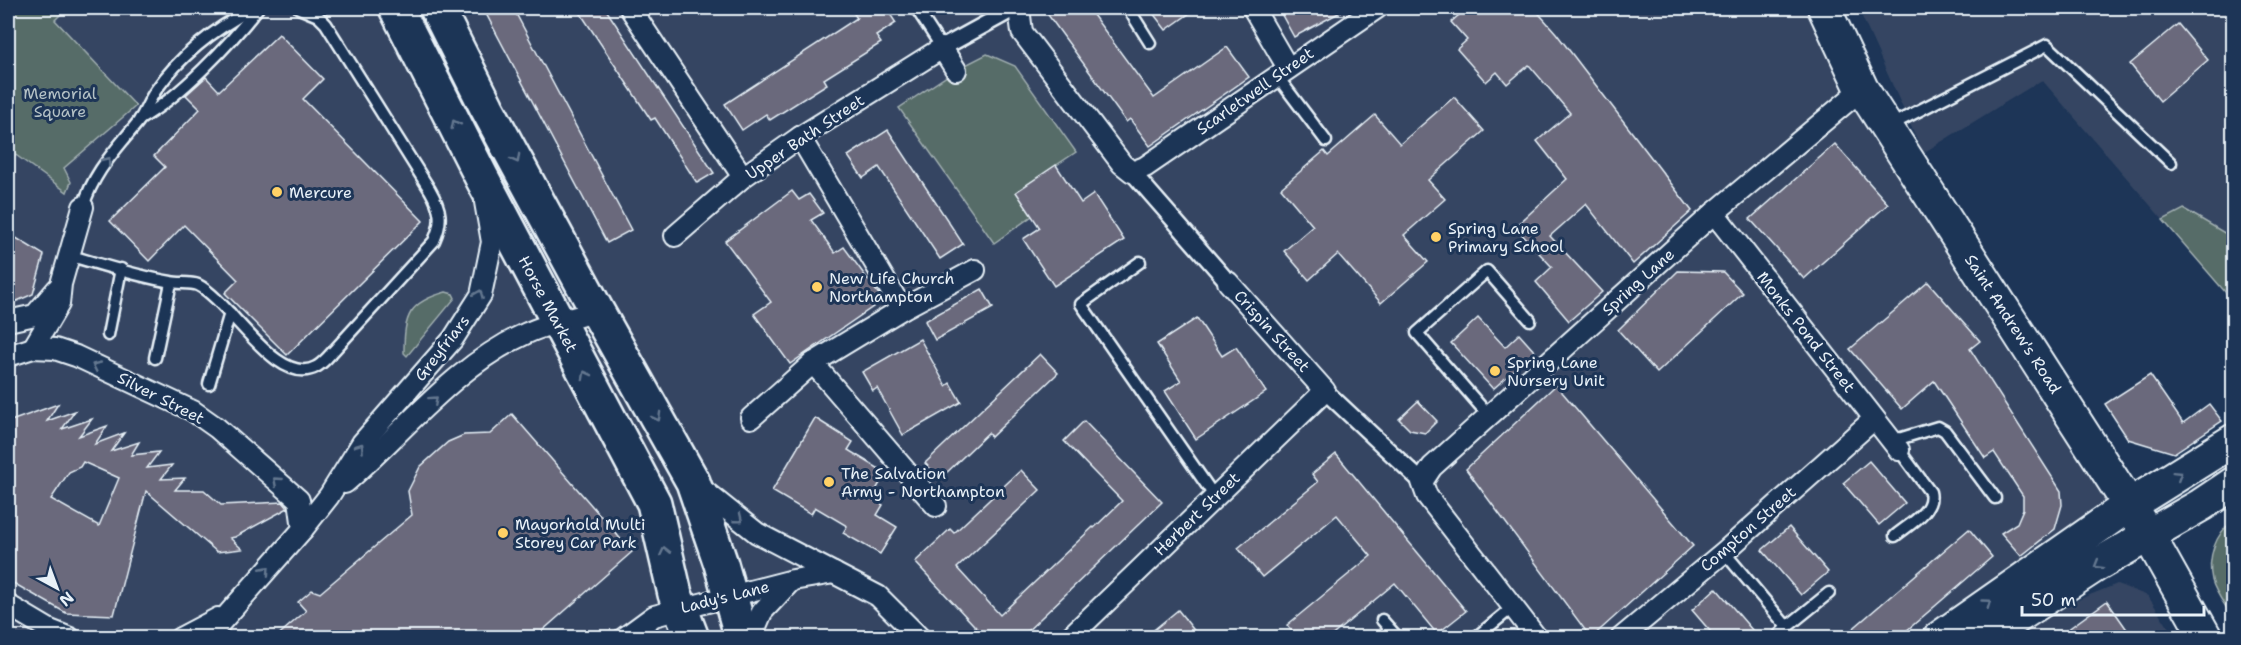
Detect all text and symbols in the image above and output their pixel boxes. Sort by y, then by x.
street label: Scarletwell Street [1192,43,1318,139]
park label: Memorial Square [23,83,97,122]
street label: Upper Bath Street [742,89,868,185]
one-way arrow [451,119,462,130]
one-way arrow [509,153,520,163]
one-way arrow [99,156,110,167]
place label: Mercure [289,182,352,203]
marker: Mercure [270,185,284,199]
place label: Spring Lane Primary School [1448,218,1564,257]
marker: Spring Lane Primary School [1429,230,1443,244]
street label: Spring Lane [1597,244,1679,320]
street label: Saint Andrew's Road [1960,250,2066,398]
street label: Horse Market [514,252,582,356]
street label: Monks Pond Street [1752,267,1860,397]
place label: New Life Church Northampton [829,268,954,307]
marker: New Life Church Northampton [810,280,824,294]
street label: Crispin Street [1230,285,1314,377]
one-way arrow [472,290,485,300]
street label: Greyfriars [410,311,474,385]
place label: Spring Lane Nursery Unit [1507,352,1605,391]
one-way arrow [92,361,103,373]
marker: Spring Lane Nursery Unit [1488,364,1502,378]
street label: Silver Street [114,367,208,429]
one-way arrow [582,371,593,381]
one-way arrow [427,396,438,407]
one-way arrow [649,411,661,421]
one-way arrow [353,443,364,454]
place label: The Salvation Army - Northampton [841,463,1005,502]
street label: Herbert Street [1149,468,1245,560]
one-way arrow [2172,470,2182,482]
marker: The Salvation Army - Northampton [822,475,836,489]
one-way arrow [273,477,284,488]
street label: Compton Street [1696,482,1800,576]
one-way arrow [732,512,743,523]
place label: Mayorhold Multi Storey Car Park [515,514,646,553]
marker: Mayorhold Multi Storey Car Park [496,526,510,540]
one-way arrow [660,547,673,557]
north arrow [27,558,87,618]
one-way arrow [2094,558,2104,569]
one-way arrow [259,566,270,576]
street label: Lady's Lane [678,576,772,618]
scale bar [2022,579,2204,617]
text: N [55,587,78,611]
text: 50 m [2031,588,2076,612]
one-way arrow [1980,599,1991,610]

